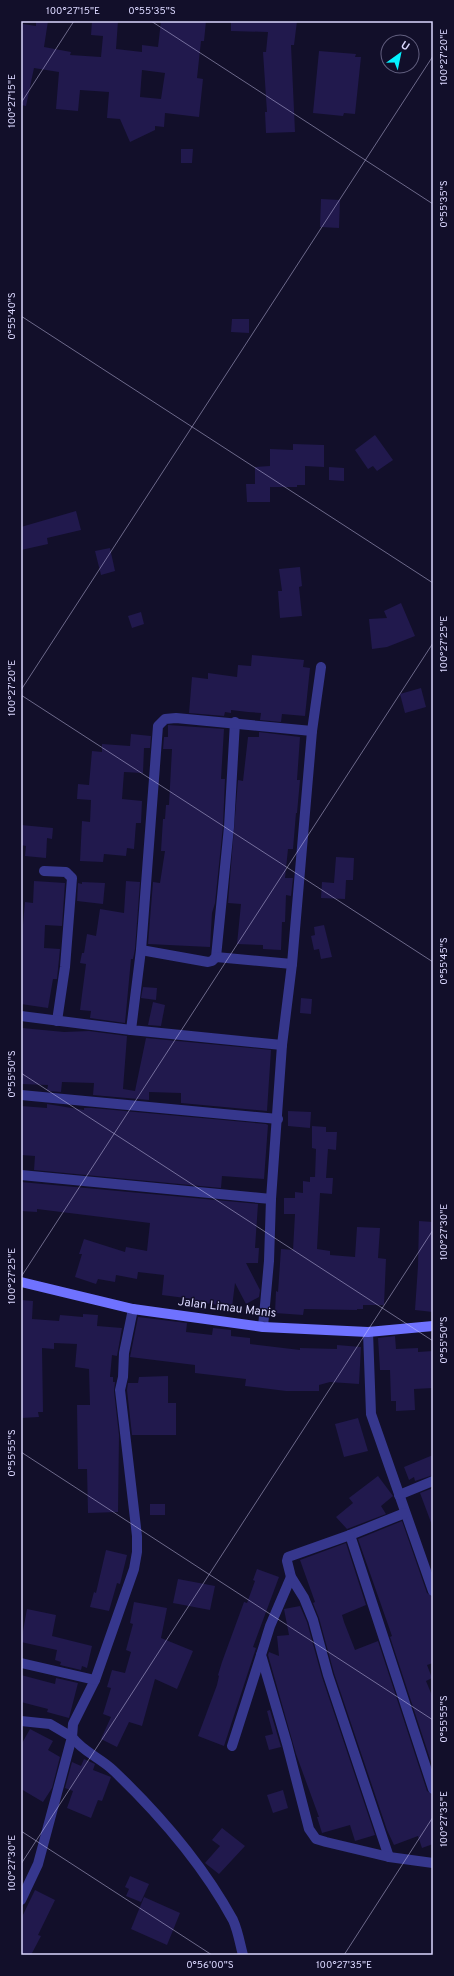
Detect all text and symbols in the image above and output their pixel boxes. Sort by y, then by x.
text: 100°27'15"E [46,5,100,18]
text: 0°55'35"S [128,5,176,18]
text: 100°27'20"E [438,29,451,85]
north arrow [380,34,420,74]
text: U [398,38,412,54]
text: 100°27'15"E [6,74,19,128]
text: 0°55'35"S [438,180,451,228]
text: 0°55'40"S [6,292,19,340]
text: 100°27'25"E [438,616,451,672]
text: 100°27'20"E [6,660,19,716]
text: 0°55'45"S [438,937,451,985]
text: 0°55'50"S [6,1050,19,1098]
text: 100°27'30"E [438,1204,451,1260]
text: 100°27'25"E [6,1248,19,1304]
street label: Jalan Limau Manis [177,1294,277,1322]
text: 0°55'50"S [438,1316,451,1364]
text: 0°55'55"S [6,1429,19,1477]
text: 0°55'55"S [438,1695,451,1743]
text: 100°27'35"E [438,1791,451,1847]
text: 100°27'30"E [6,1835,19,1891]
text: 0°56'00"S [186,1959,234,1972]
text: 100°27'35"E [316,1959,372,1972]

